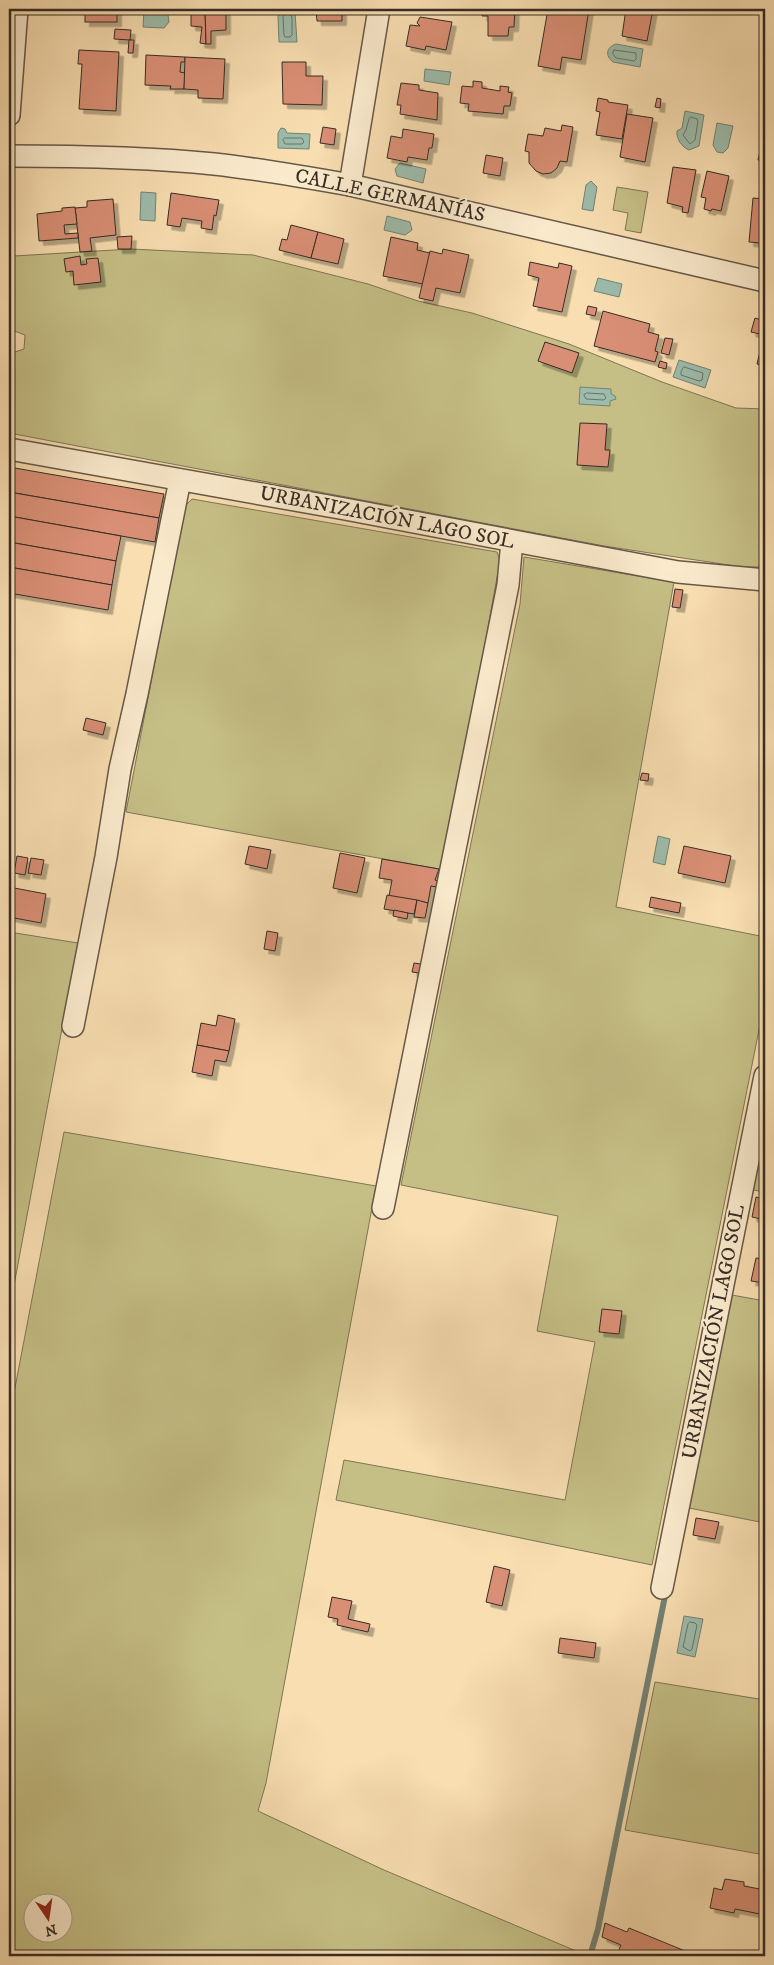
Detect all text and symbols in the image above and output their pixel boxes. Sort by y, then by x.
street label: CALLE GERMANÍAS [293,163,488,228]
street label: URBANIZACIÓN LAGO SOL [258,480,517,555]
street label: URBANIZACIÓN LAGO SOL [676,1202,751,1461]
north arrow [22,1892,72,1942]
text: N [43,1920,58,1940]

